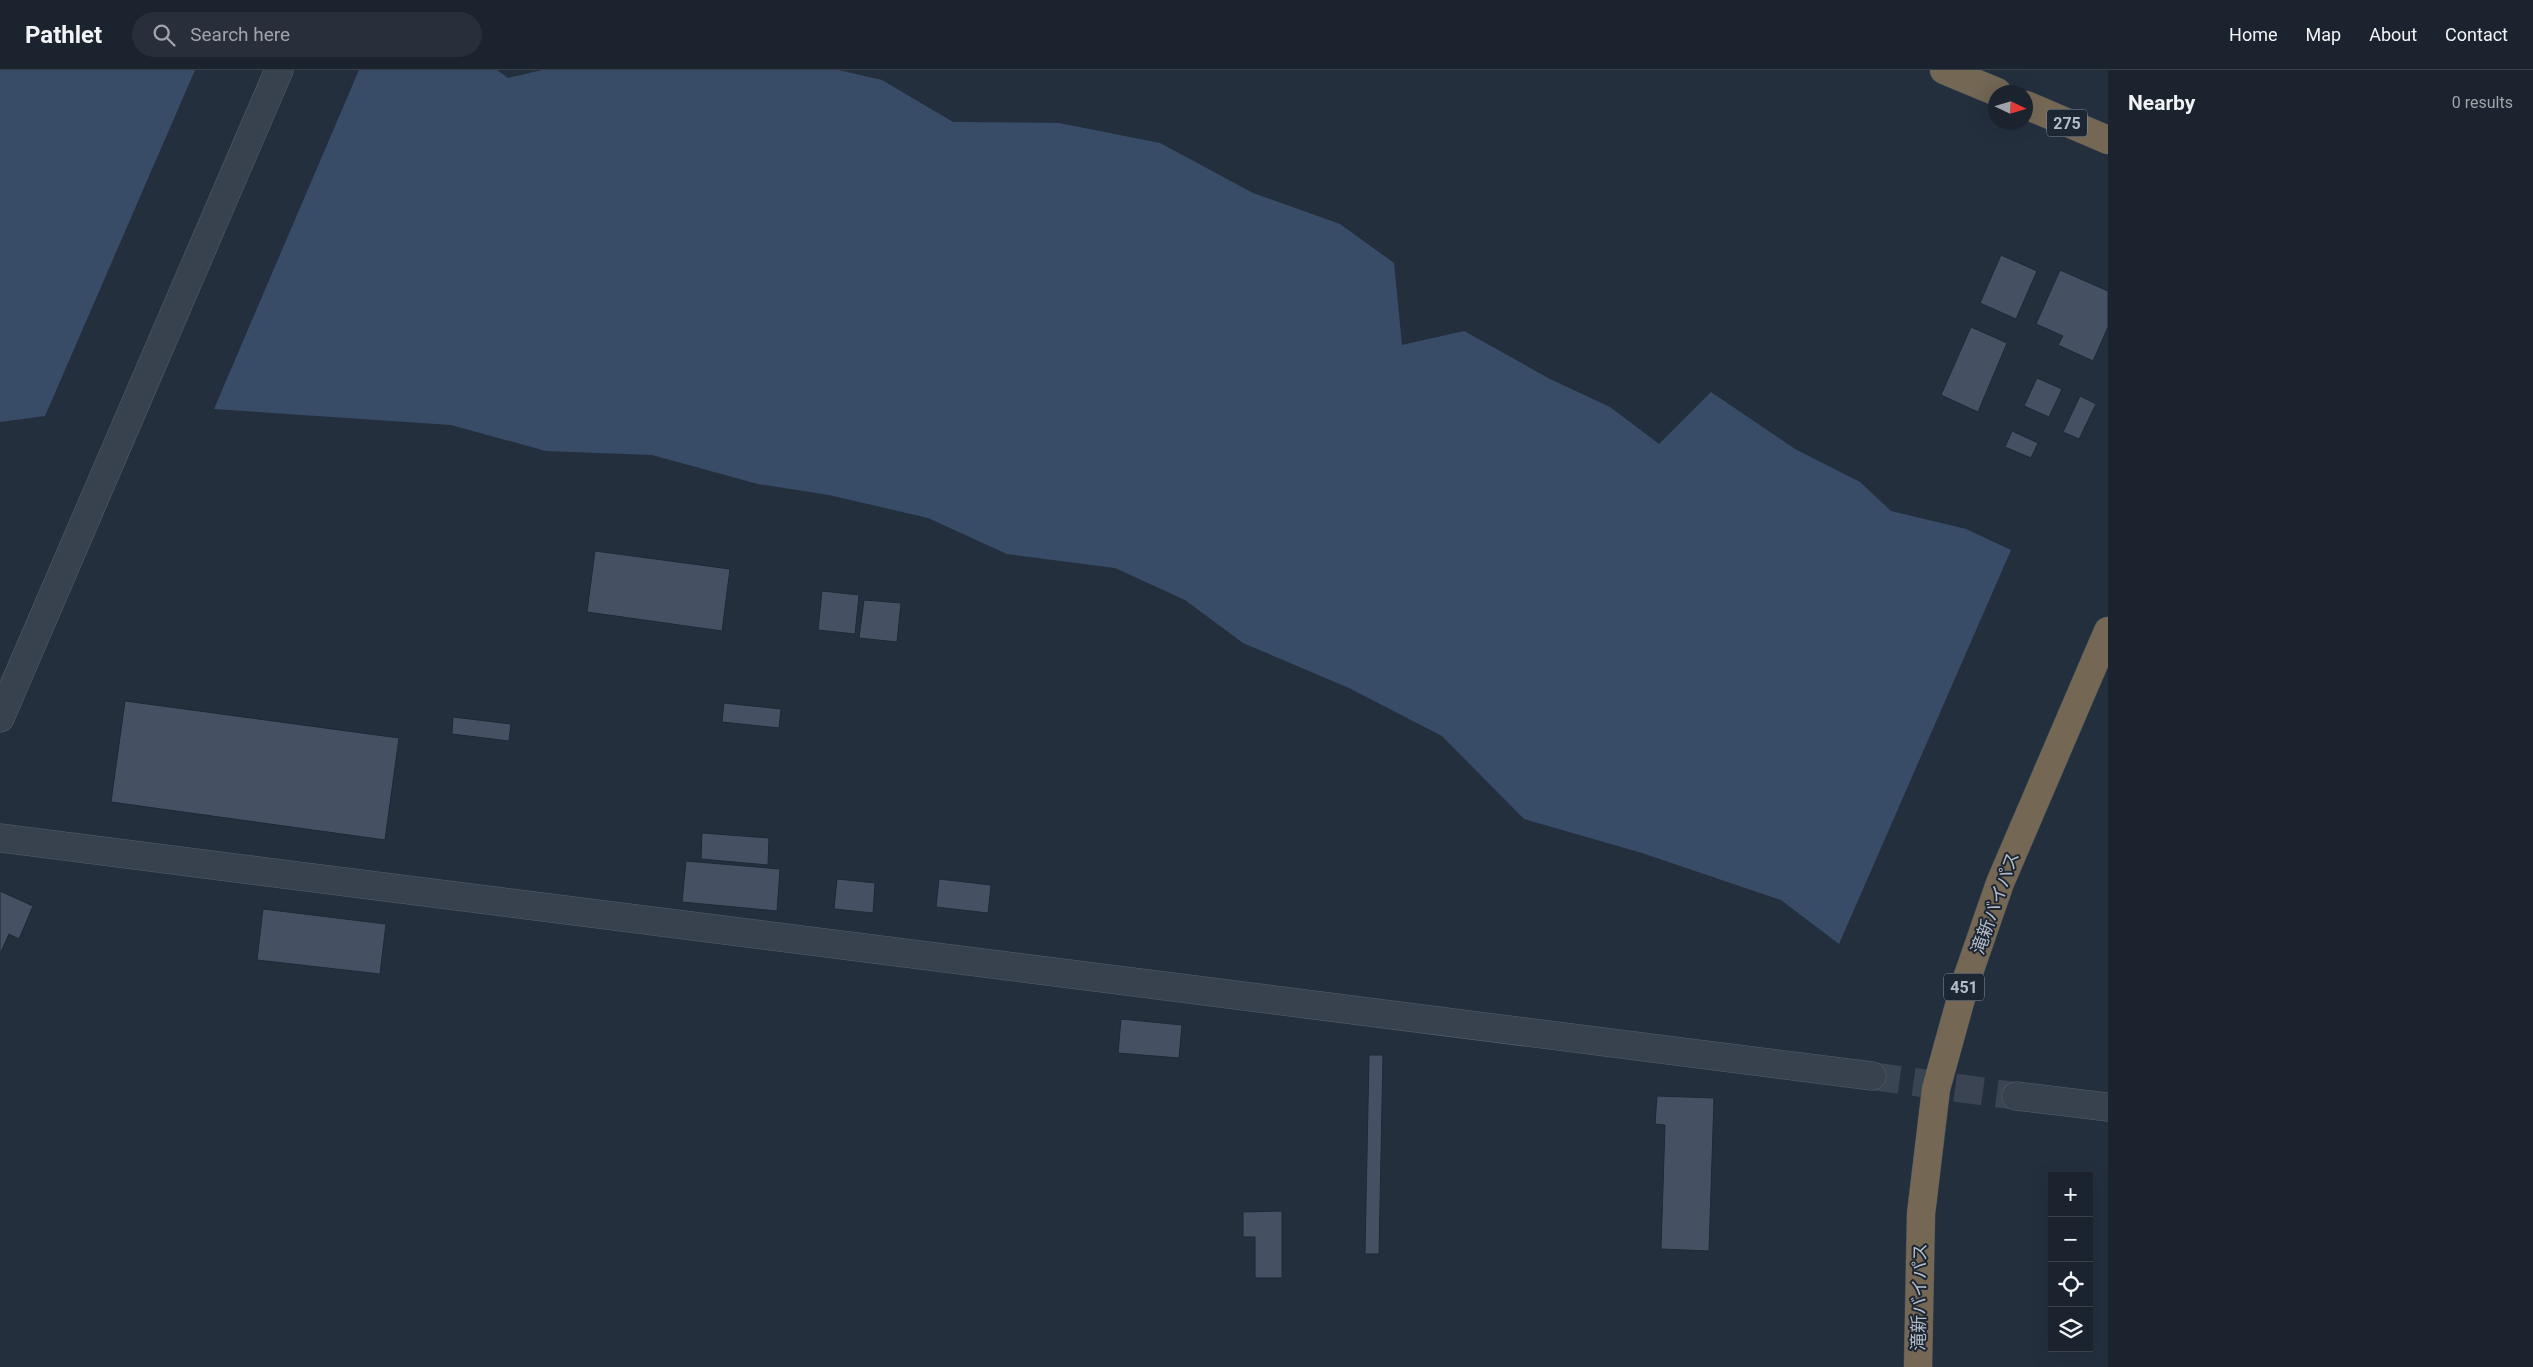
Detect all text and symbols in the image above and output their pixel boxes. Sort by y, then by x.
search box [132,12,482,57]
text: Pathlet [25,21,102,49]
icon: search [150,21,178,49]
text: Search here [190,23,290,46]
text: Home [2229,24,2278,45]
text: Map [2306,24,2341,45]
text: About [2369,24,2417,45]
text: Contact [2445,24,2508,45]
north arrow [1988,85,2033,130]
text: Nearby [2128,91,2195,115]
text: 0 results [2452,93,2513,112]
road number: 275 [2047,110,2087,136]
street label: 滝新バイパス [1967,849,2023,957]
road number: 451 [1944,974,1984,1000]
map controls [2048,1172,2093,1352]
button: + [2048,1172,2093,1217]
button: − [2048,1217,2093,1262]
street label: 滝新バイパス [1908,1243,1930,1351]
button: locate [2048,1262,2093,1307]
button: layers [2048,1307,2093,1352]

